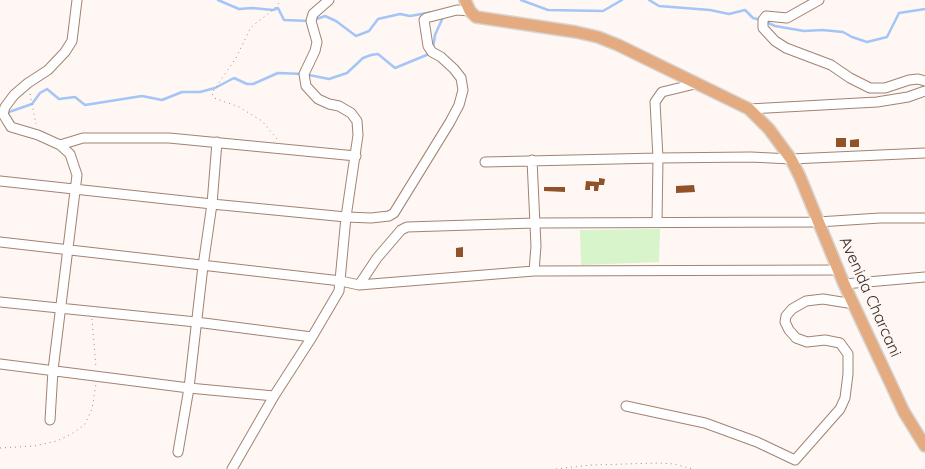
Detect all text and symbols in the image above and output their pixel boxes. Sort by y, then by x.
street label: Avenida Charcani [835,234,905,360]

